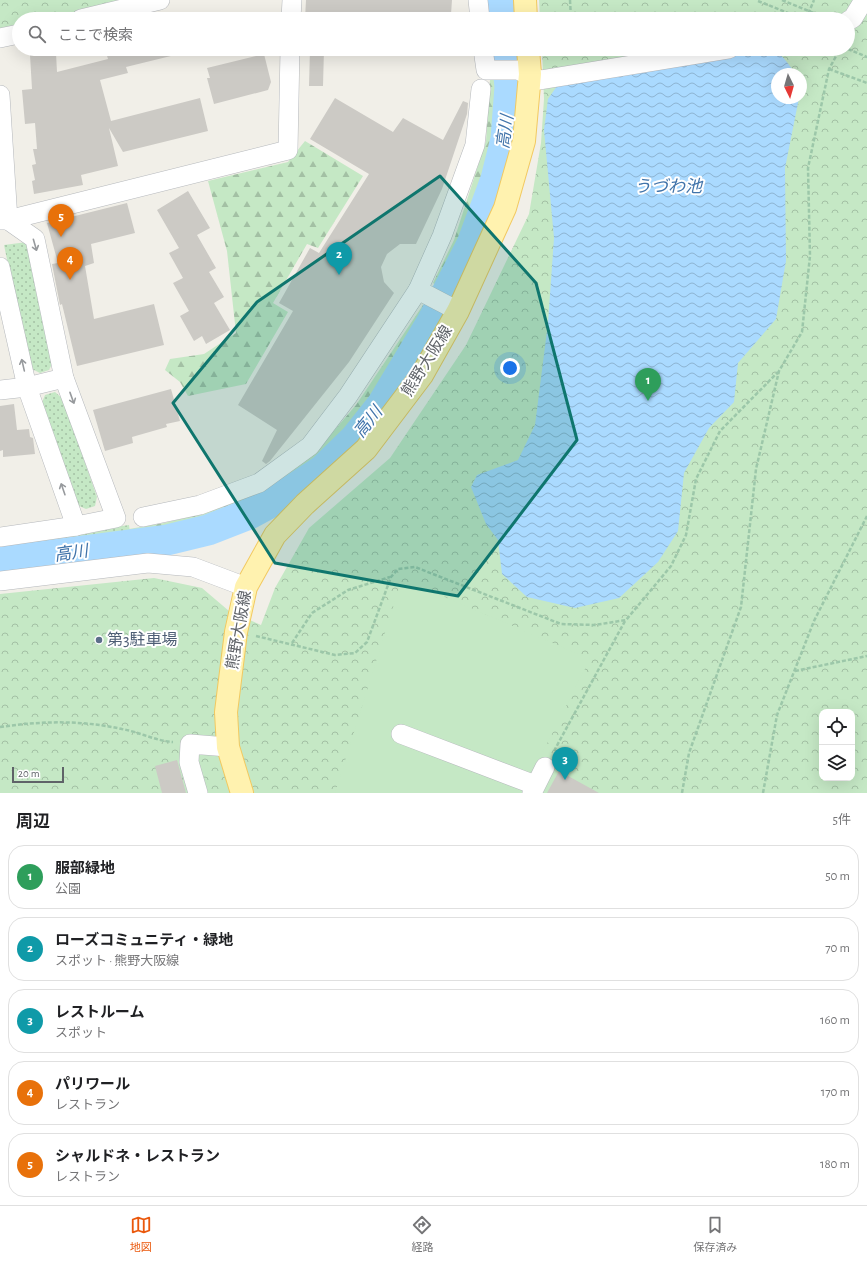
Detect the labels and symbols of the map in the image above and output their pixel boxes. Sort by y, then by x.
north arrow [771,68,807,104]
water label: 高川 [493,112,516,150]
water label: うづわ池 [634,177,704,195]
pin: 5 [48,204,74,237]
one-way arrow [32,238,40,251]
pin: 2 [326,242,352,275]
pin: 4 [57,247,83,280]
street label: 熊野大阪線 [398,322,455,399]
your location [500,358,520,378]
one-way arrow [18,359,26,372]
pin: 1 [635,368,661,401]
one-way arrow [68,392,76,404]
water label: 高川 [350,401,387,441]
one-way arrow [59,482,66,495]
water label: 高川 [53,541,91,564]
street label: 熊野大阪線 [223,589,254,671]
place label: 第3駐車場 [107,631,178,648]
marker: 第3駐車場 [94,635,104,645]
pin: 3 [552,747,578,780]
scale bar [12,765,64,784]

